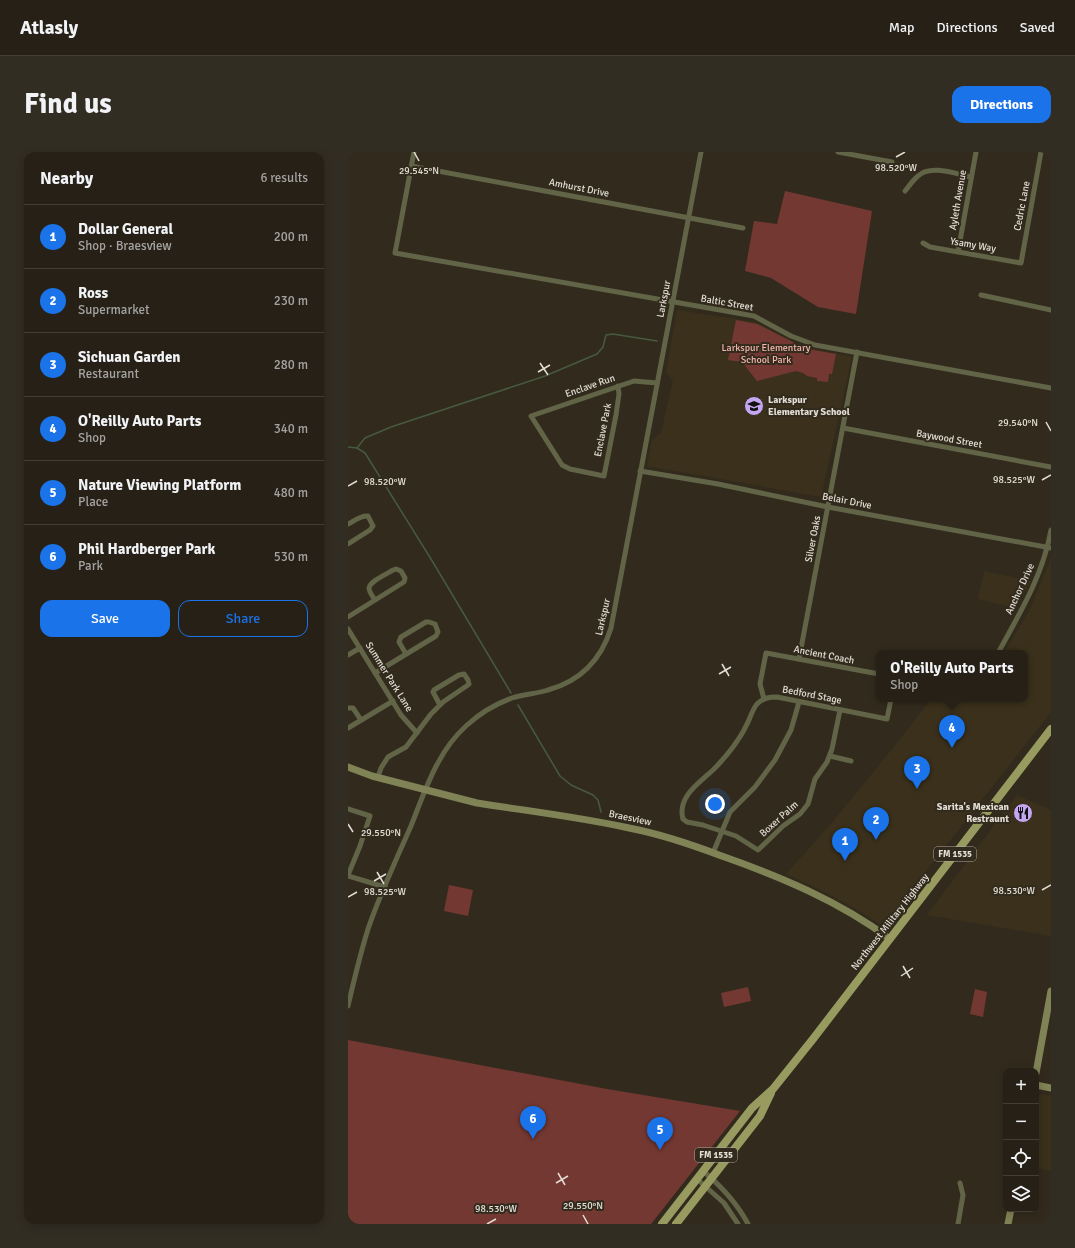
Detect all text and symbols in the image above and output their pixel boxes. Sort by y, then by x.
text: Atlasly [20,16,78,40]
text: Map [889,19,915,36]
text: Directions [937,19,998,36]
text: Saved [1020,19,1055,36]
button: Directions [952,86,1051,123]
text: Find us [24,87,112,121]
text: 98.520°W [875,162,917,174]
text: 29.545°N [399,165,439,177]
text: Nearby [40,168,93,189]
street label: Ayleth Avenue [947,169,969,231]
text: 6 results [260,170,308,186]
street label: Amhurst Drive [548,176,610,200]
street label: Cedric Lane [1011,180,1033,232]
text: Dollar General [78,220,173,238]
text: 1 [49,229,57,245]
text: 200 m [274,229,308,245]
street label: Ysamy Way [949,235,997,255]
text: Shop · Braesview [78,238,172,254]
street label: Larkspur [655,279,674,319]
text: Ross [78,284,108,302]
street label: Baltic Street [700,292,755,314]
text: 2 [49,293,57,309]
text: 230 m [274,293,308,309]
text: Supermarket [78,302,150,318]
park label: Larkspur Elementary School Park [721,342,811,366]
text: Sichuan Garden [78,348,181,366]
text: 3 [49,357,57,373]
text: 280 m [274,357,308,373]
text: Restaurant [78,366,139,382]
street label: Enclave Run [563,372,617,400]
place label: Larkspur Elementary School [768,394,850,418]
school or university icon: Larkspur Elementary School [743,395,765,417]
street label: Enclave Park [592,402,614,458]
text: O'Reilly Auto Parts [78,412,201,430]
text: 29.540°N [998,417,1038,429]
text: 4 [49,421,57,437]
text: 340 m [274,421,308,437]
street label: Baywood Street [915,427,983,451]
text: Shop [78,430,106,446]
text: 98.525°W [993,474,1035,486]
text: Nature Viewing Platform [78,476,241,494]
text: 98.520°W [364,476,406,488]
text: 5 [49,485,57,501]
text: 480 m [274,485,308,501]
street label: Belair Drive [821,490,873,512]
text: Place [78,494,108,510]
street label: Silver Oaks [803,514,824,563]
text: Phil Hardberger Park [78,540,215,558]
text: 6 [49,549,57,565]
text: 530 m [274,549,308,565]
text: Park [78,558,103,574]
street label: Anchor Drive [1003,561,1037,617]
street label: Larkspur [593,597,613,637]
button: Save [40,600,170,637]
button: Share [178,600,308,637]
street label: Summer Park Lane [363,640,415,714]
street label: Ancient Coach [793,643,855,667]
popup [876,650,1028,702]
text: O'Reilly Auto Parts [890,659,1014,677]
text: Shop [890,677,918,693]
street label: Bedford Stage [781,683,843,707]
pin: 4 [939,715,965,748]
pin: 3 [904,756,930,789]
your location [705,794,725,814]
street label: Boxer Palm [757,799,801,839]
place label: Sarita's Mexican Restraunt [937,801,1010,825]
restaurant icon: Sarita's Mexican Restraunt [1012,802,1034,824]
pin: 2 [863,807,889,840]
street label: Braesview [608,808,653,829]
text: 29.550°N [361,827,401,839]
pin: 1 [832,828,858,861]
road number: FM 1535 [934,847,976,861]
street label: Northwest Military Highway [849,871,932,973]
text: 98.530°W [993,885,1035,897]
text: 98.525°W [364,886,406,898]
map controls [1003,1068,1039,1212]
button: + [1003,1068,1039,1104]
button: − [1003,1104,1039,1140]
pin: 6 [520,1106,546,1139]
pin: 5 [647,1117,673,1150]
button: locate [1003,1140,1039,1176]
road number: FM 1535 [695,1148,737,1162]
button: layers [1003,1176,1039,1212]
text: 29.550°N [563,1200,603,1212]
text: 98.530°W [475,1203,517,1215]

